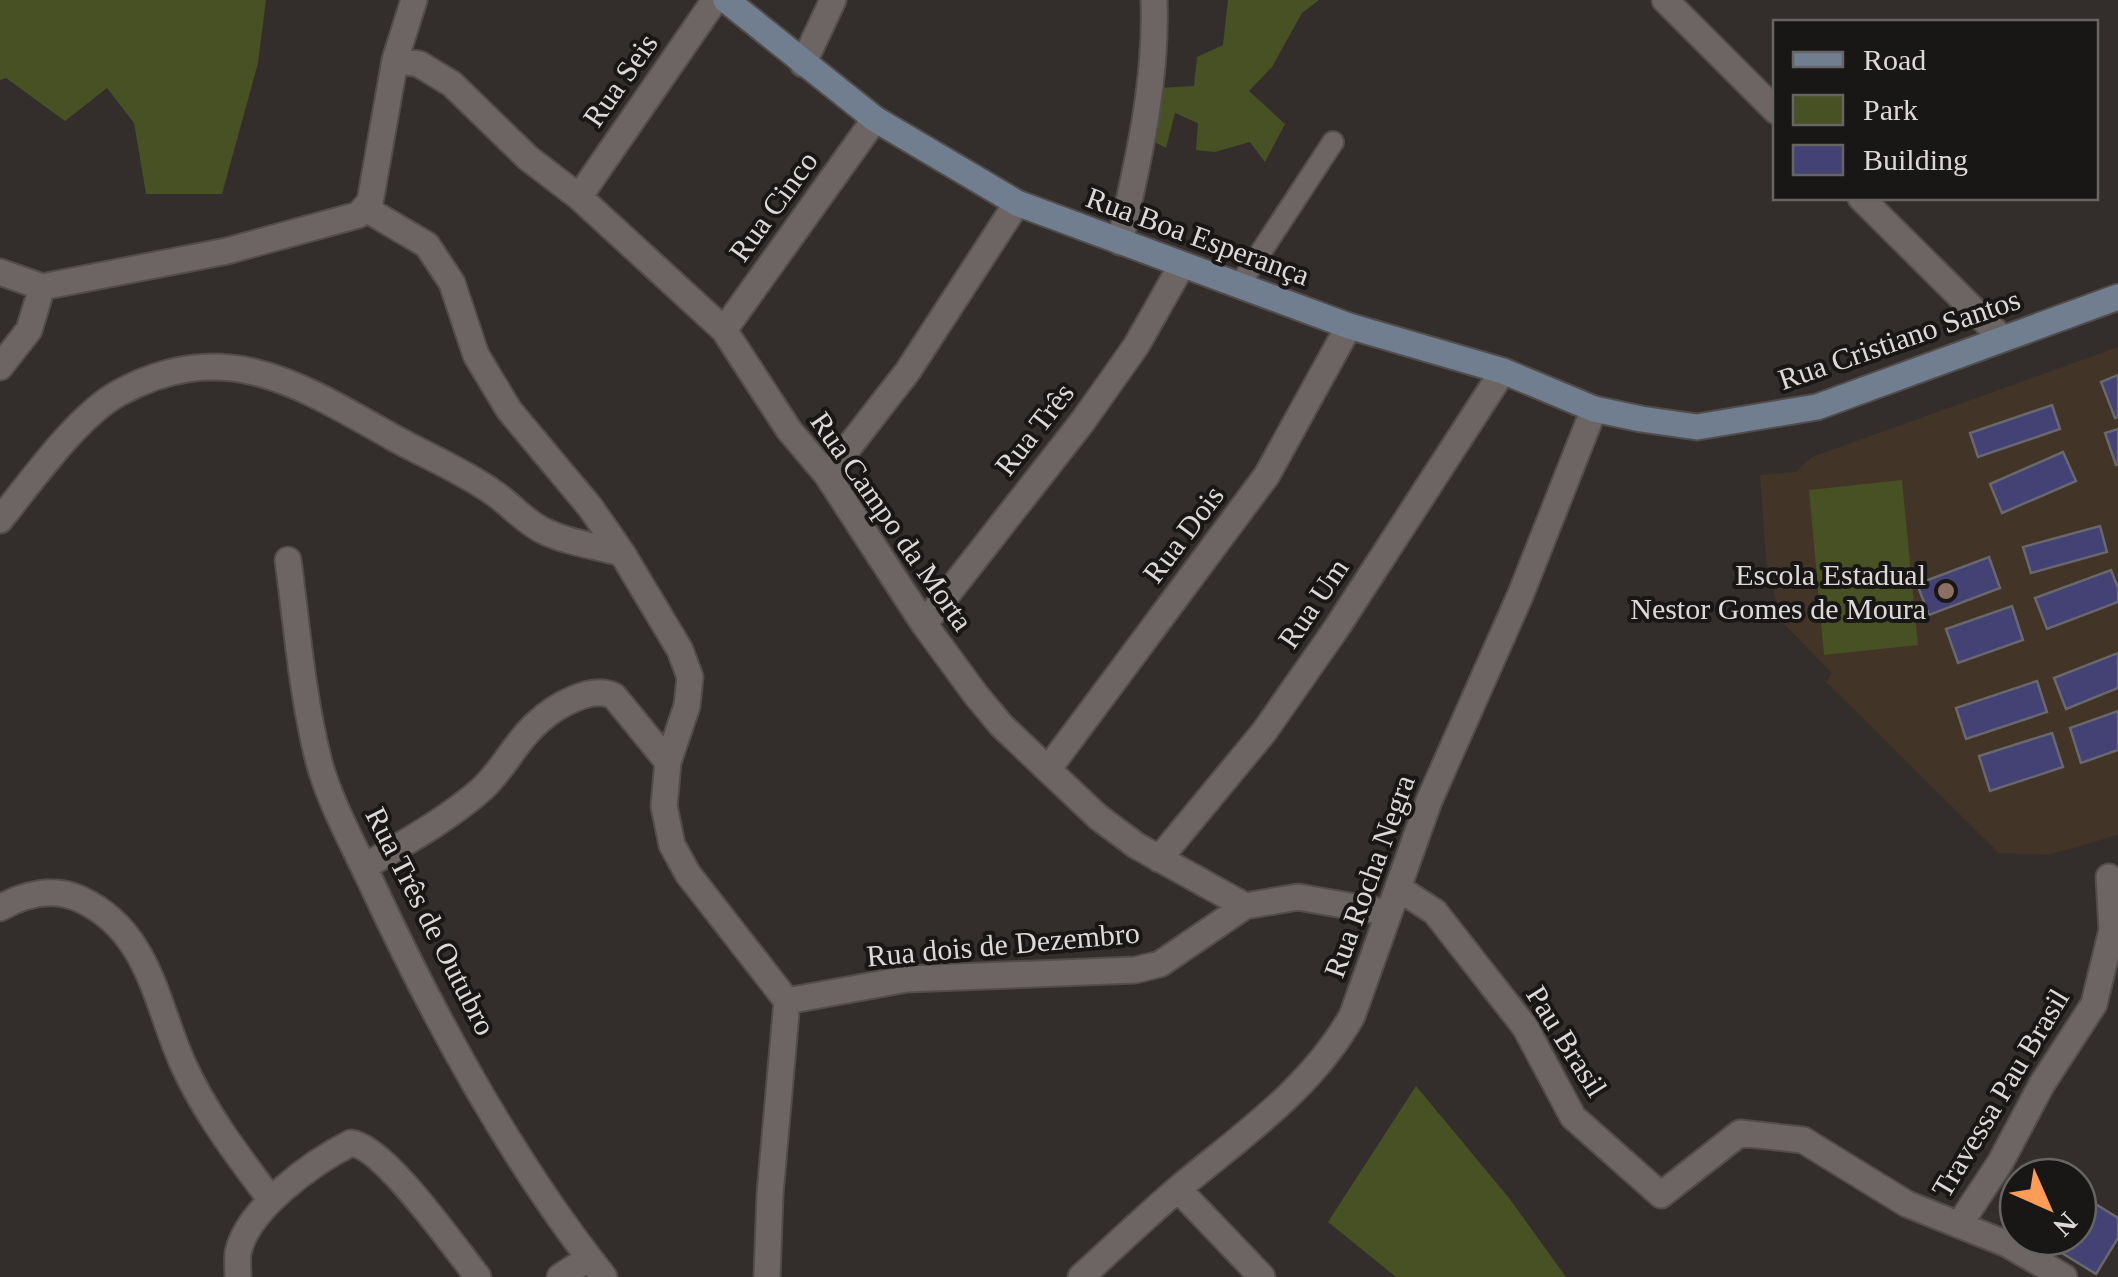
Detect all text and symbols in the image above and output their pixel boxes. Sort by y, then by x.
legend [1773,20,2098,200]
street label: Rua Seis [576,27,664,133]
text: Road [1863,43,1926,76]
text: Park [1863,93,1918,126]
text: Building [1863,143,1968,176]
street label: Rua Cinco [722,145,824,267]
street label: Rua Boa Esperança [1082,180,1314,292]
street label: Rua Cristiano Santos [1774,282,2024,396]
street label: Rua Três [988,376,1080,482]
street label: Rua Campo da Morta [804,405,980,637]
street label: Rua Dois [1136,479,1230,589]
street label: Rua Um [1271,552,1355,654]
place label: Escola Estadual Nestor Gomes de Moura [1630,558,1926,625]
marker: Escola Estadual Nestor Gomes de Moura [1935,580,1957,602]
street label: Rua Rocha Negra [1317,770,1421,982]
street label: Rua Três de Outubro [359,802,503,1040]
street label: Rua dois de Dezembro [865,916,1141,972]
street label: Pau Brasil [1520,980,1614,1102]
street label: Travessa Pau Brasil [1925,983,2075,1203]
north arrow [1998,1157,2098,1257]
text: N [2047,1206,2083,1242]

